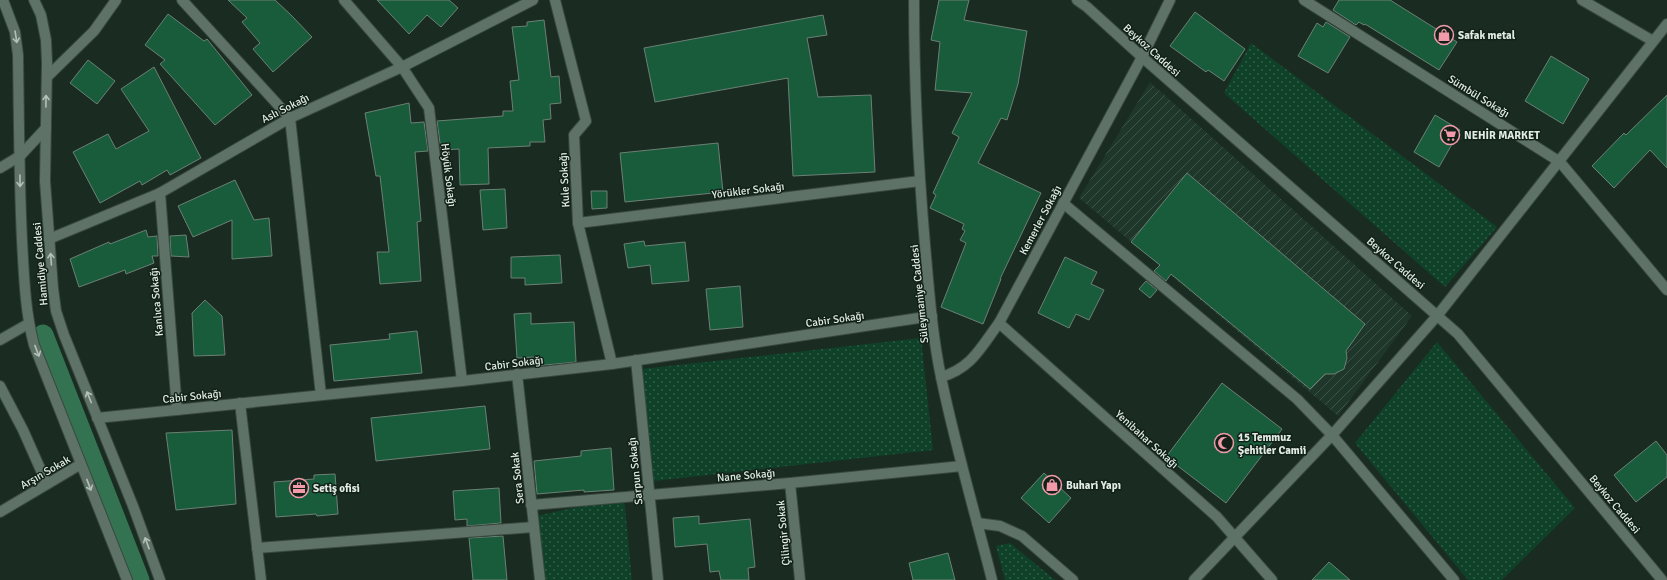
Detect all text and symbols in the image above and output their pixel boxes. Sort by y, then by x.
street label: Beykoz Caddesi [1120,21,1183,79]
shop icon: Safak metal [1433,24,1455,46]
place label: Safak metal [1458,29,1516,42]
one-way arrow [12,30,20,43]
street label: Sümbül Sokağı [1446,72,1512,120]
street label: Aslı Sokağı [259,91,311,126]
one-way arrow [43,95,50,108]
supermarket icon: NEHİR MARKET [1439,124,1461,146]
place label: NEHİR MARKET [1464,128,1540,142]
street label: Höyük Sokağı [438,143,459,207]
street label: Kule Sokağı [557,152,572,208]
one-way arrow [16,174,24,187]
street label: Yörükler Sokağı [711,180,785,201]
street label: Kemerler Sokağı [1017,183,1064,257]
street label: Hamidiye Caddesi [30,222,51,306]
street label: Beykoz Caddesi [1364,235,1427,292]
street label: Süleymaniye Caddesi [908,244,931,344]
one-way arrow [47,253,54,266]
street label: Kanlıca Sokağı [147,267,166,337]
street label: Cabir Sokağı [805,309,865,330]
one-way arrow [33,345,41,357]
street label: Cabir Sokağı [484,353,544,374]
street label: Cabir Sokağı [162,387,222,406]
one-way arrow [84,391,92,403]
street label: Yenibahar Sokağı [1112,408,1181,471]
place label: 15 Temmuz Şehitler Camii [1238,431,1306,457]
mosque icon: 15 Temmuz Şehitler Camii [1213,432,1235,454]
street label: Sarpun Sokağı [625,437,645,505]
street label: Sera Sokak [508,451,527,505]
street label: Arşın Sokak [18,453,73,492]
street label: Nane Sokağı [716,466,776,485]
street label: Beykoz Caddesi [1586,472,1643,536]
shop icon: Buhari Yapı [1041,474,1063,496]
office icon: Setiş ofisi [288,477,310,499]
one-way arrow [86,479,94,491]
place label: Buhari Yapı [1066,479,1121,492]
place label: Setiş ofisi [313,482,360,495]
street label: Çilingir Sokak [774,499,793,566]
one-way arrow [142,538,150,550]

